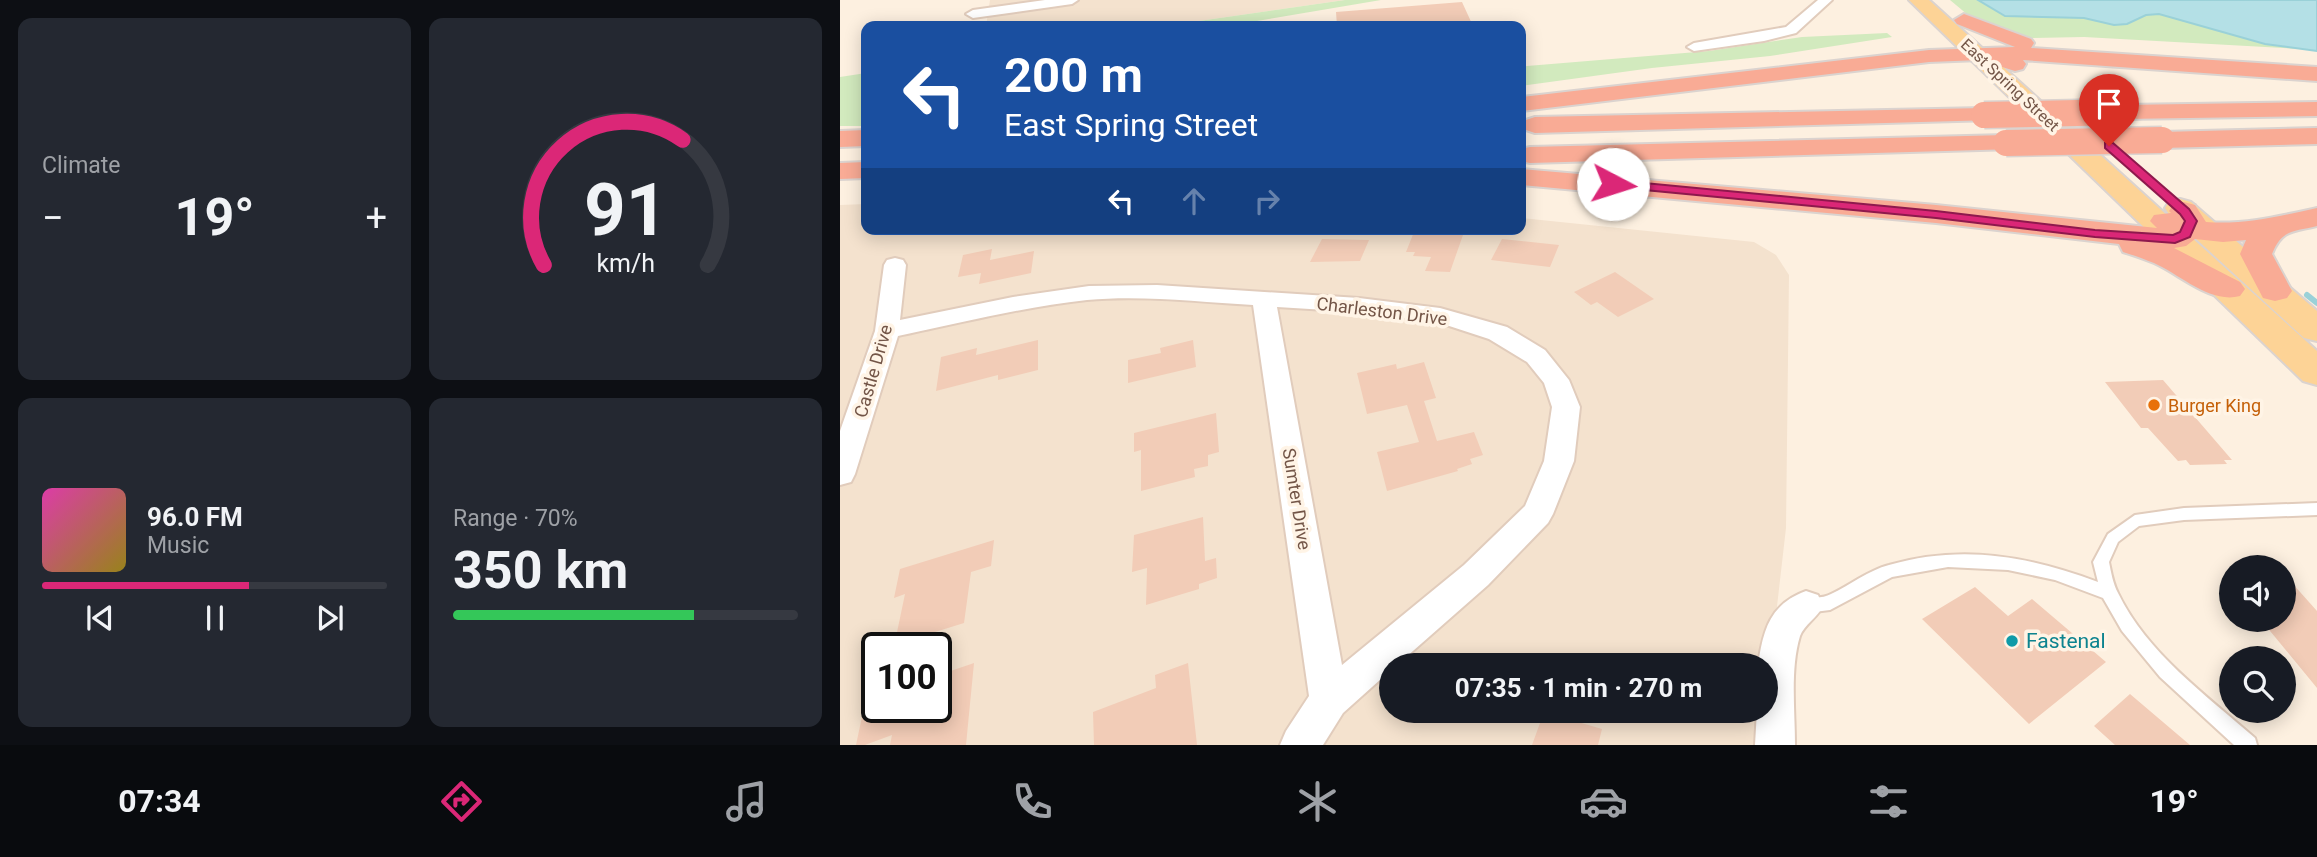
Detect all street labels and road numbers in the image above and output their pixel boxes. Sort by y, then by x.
street label: East Spring Street [1957,35,2063,135]
street label: Charleston Drive [1315,293,1449,329]
street label: Castle Drive [850,322,896,420]
street label: Sumter Drive [1279,447,1315,551]

